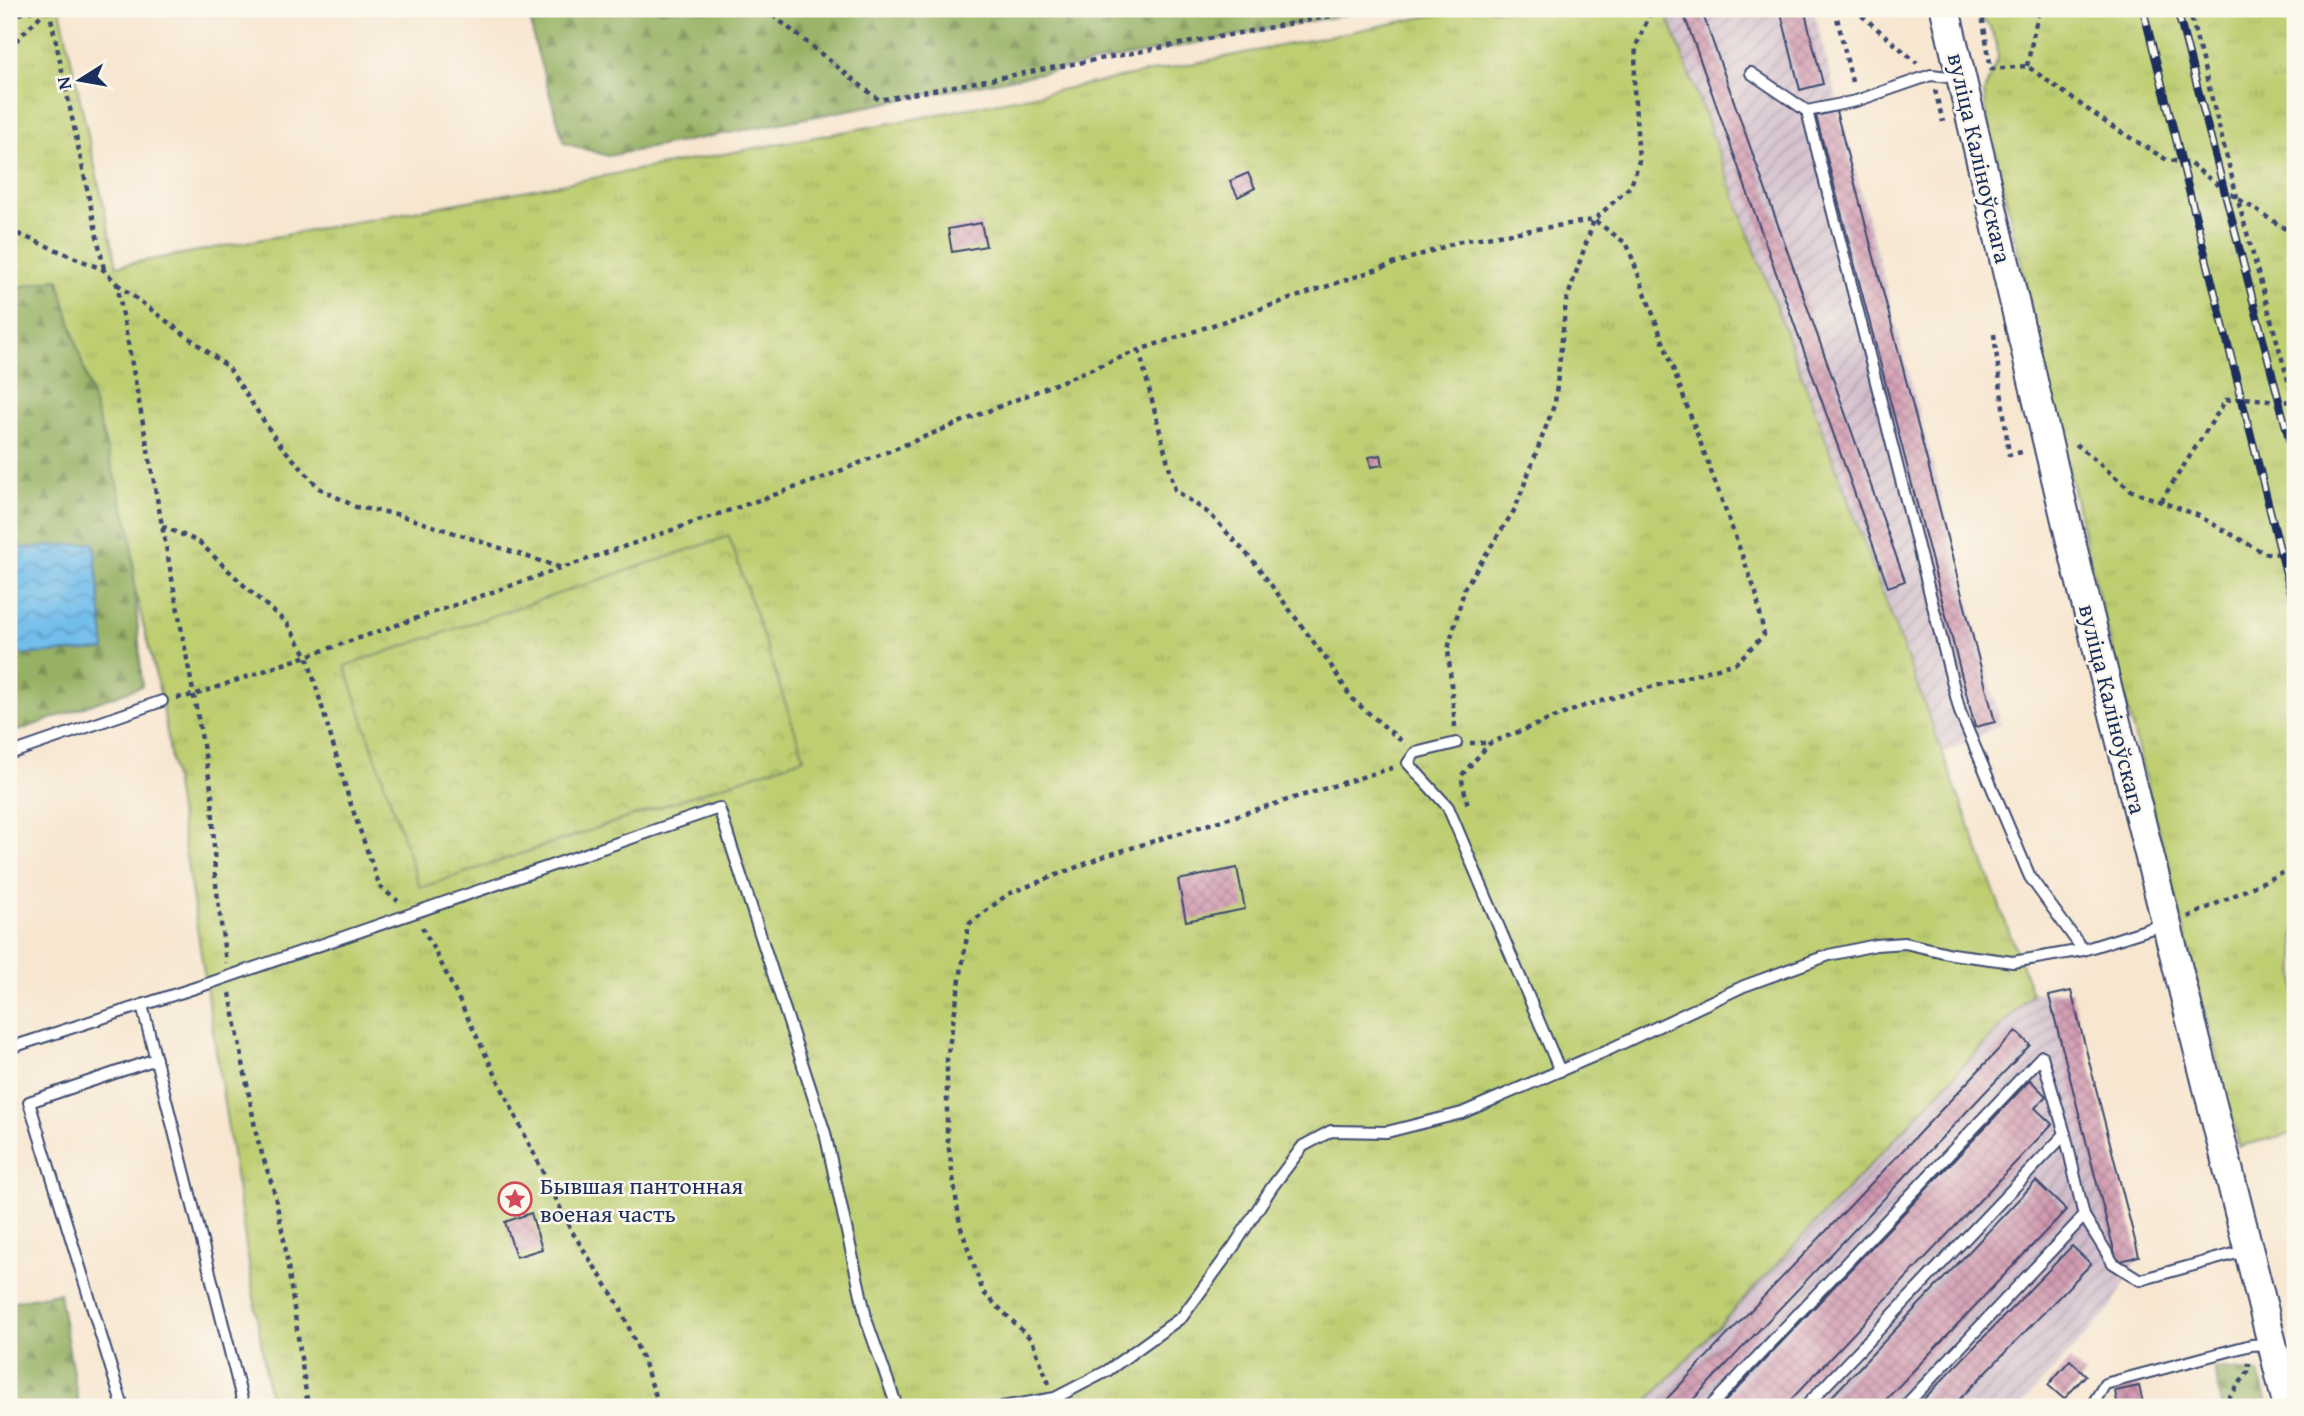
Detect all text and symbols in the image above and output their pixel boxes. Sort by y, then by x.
north arrow [46,46,116,116]
street label: вуліца Каліноўскага [1939,49,2021,267]
text: N [48,74,78,92]
street label: вуліца Каліноўскага [2070,600,2156,818]
place label: Бывшая пантонная военая часть [540,1168,743,1231]
place icon: Бывшая пантонная военая часть [496,1180,534,1218]

